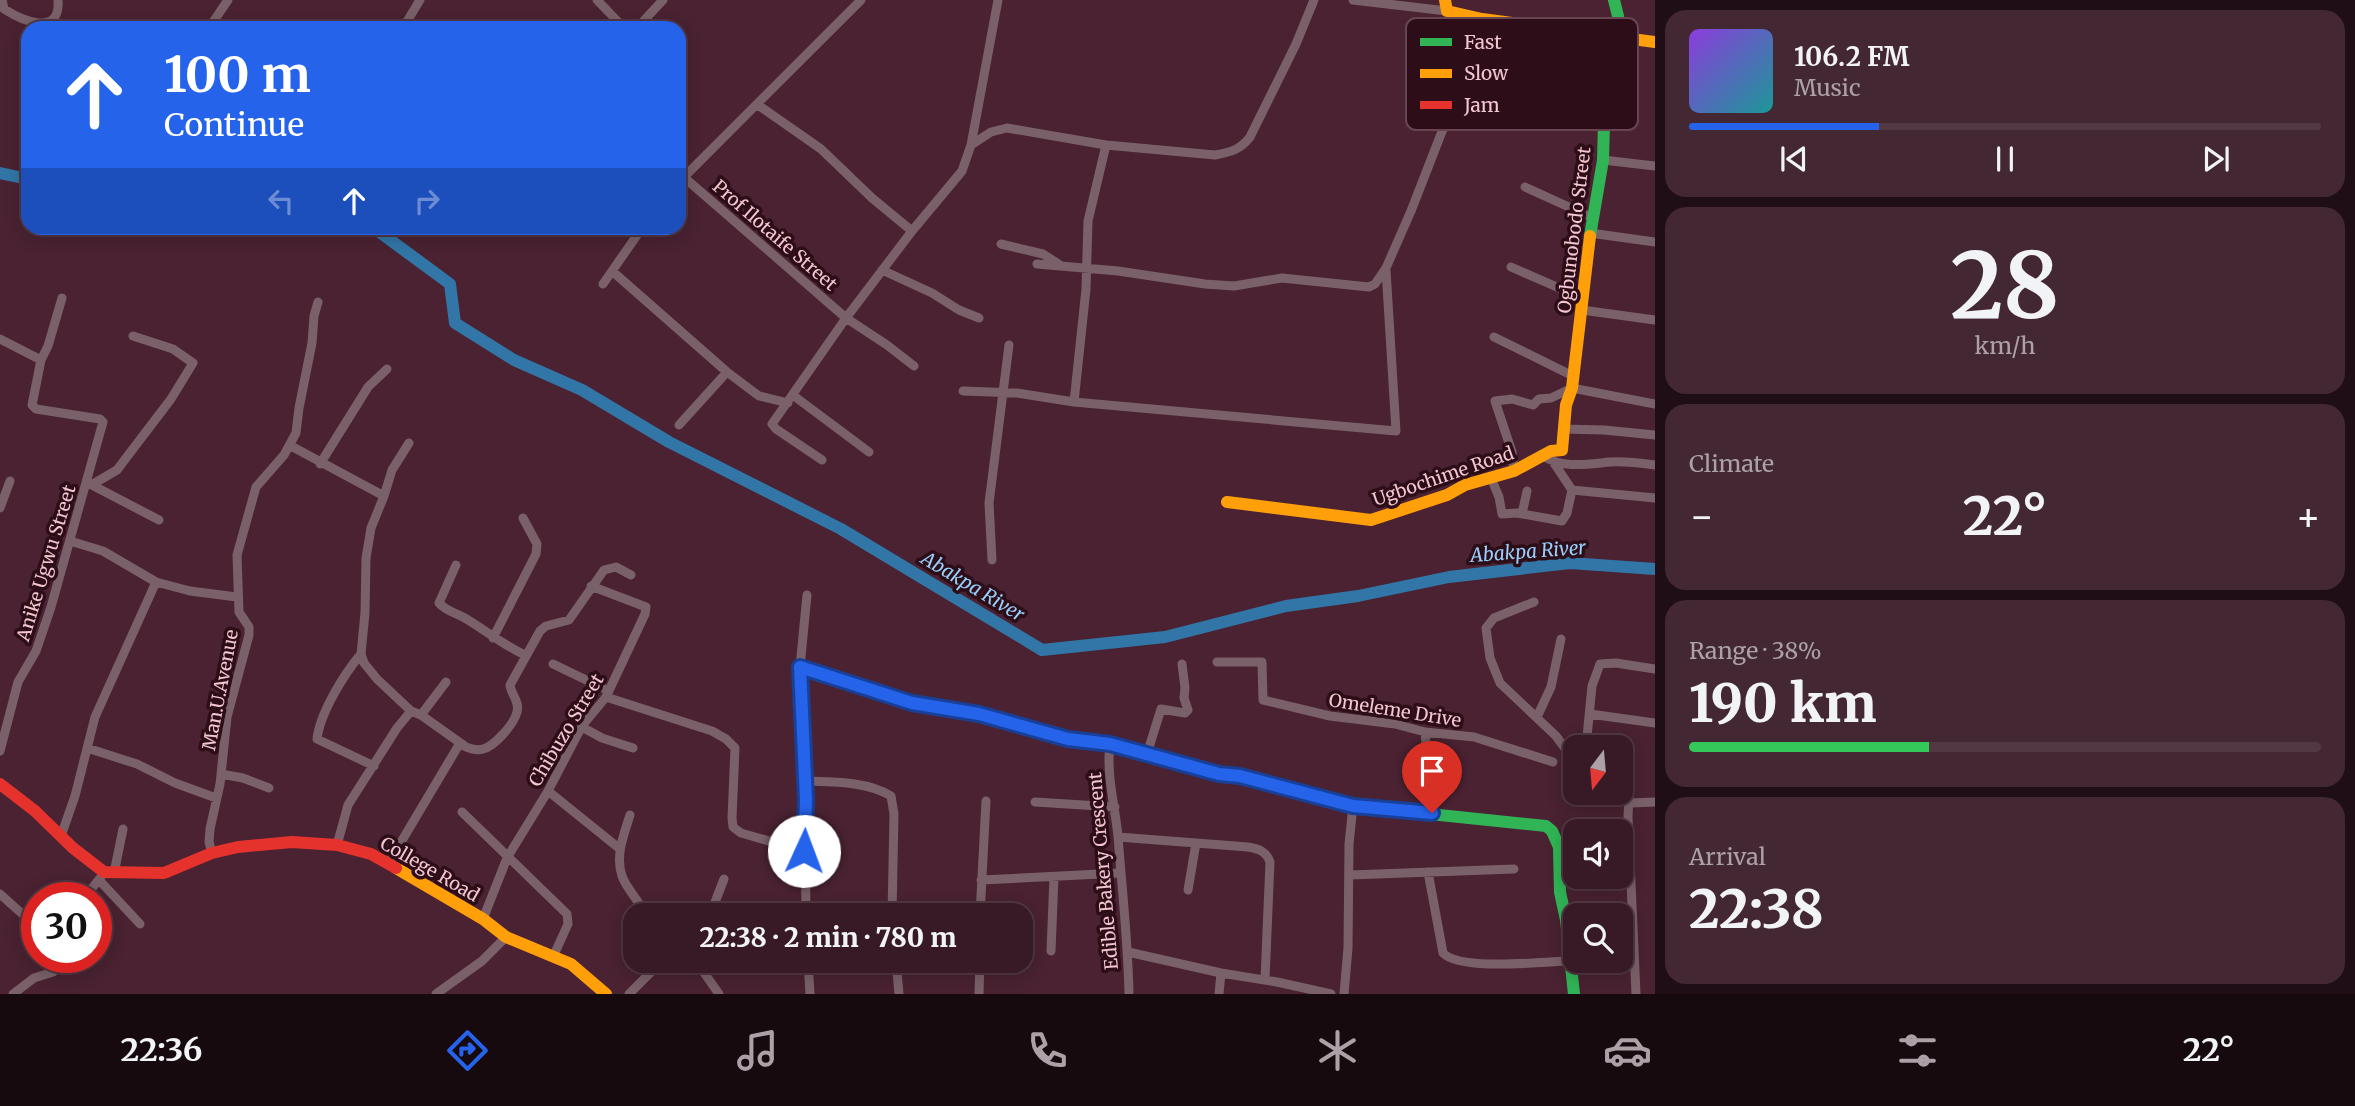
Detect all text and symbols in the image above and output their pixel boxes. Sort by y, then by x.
legend [1406,18,1638,130]
text: Fast [1464,30,1502,54]
text: 106.2 FM [1794,40,1909,73]
text: 100 m [164,44,311,105]
icon: ahead [49,49,140,140]
text: Slow [1464,61,1509,85]
text: Music [1794,73,1861,102]
text: Jam [1463,93,1500,117]
text: Continue [164,105,304,145]
icon: previous [1775,140,1813,178]
icon: pause [1986,140,2024,178]
icon: next [2197,140,2235,178]
street label: Ogbunobodo Street [1552,145,1596,315]
street label: Prof Ilotaife Street [708,175,842,295]
icon: left [262,182,300,220]
icon: ahead [335,182,373,220]
icon: right [408,182,446,220]
text: 28 [1950,228,2060,343]
text: km/h [1975,331,2035,360]
street label: Ugbochime Road [1369,441,1517,511]
text: Climate [1689,449,1774,478]
street label: Anike Ugwu Street [11,482,81,645]
text: 22° [1963,484,2047,549]
text: − [1689,493,1714,540]
text: + [2296,493,2321,540]
water label: Abakpa River [1467,535,1587,567]
water label: Abakpa River [915,545,1029,626]
street label: Man.U.Avenue [197,628,243,752]
text: Range · 38% [1689,636,1822,665]
street label: Chibuzo Street [523,670,609,790]
text: 190 km [1689,671,1877,736]
street label: Omeleme Drive [1327,688,1463,732]
north arrow [1563,735,1633,805]
map controls [1563,735,1633,973]
pin [1402,741,1462,813]
icon: arrive [1413,752,1451,790]
street label: Edible Bakery Crescent [1083,771,1123,971]
position arrow [767,814,841,888]
button: sound [1563,819,1633,889]
street label: College Road [376,831,484,907]
text: Arrival [1689,842,1766,871]
text: 22:38 [1689,877,1824,942]
speed limit sign: 30 [21,882,112,973]
button: search [1563,903,1633,973]
text: 22:38 · 2 min · 780 m [700,921,956,954]
icon: directions [443,1026,492,1075]
icon: music [733,1026,782,1075]
icon: phone [1023,1026,1072,1075]
icon: climate [1313,1026,1362,1075]
icon: car [1603,1026,1652,1075]
icon: filters [1893,1026,1942,1075]
text: 22:36 [120,1030,203,1070]
text: 22° [2183,1030,2235,1070]

